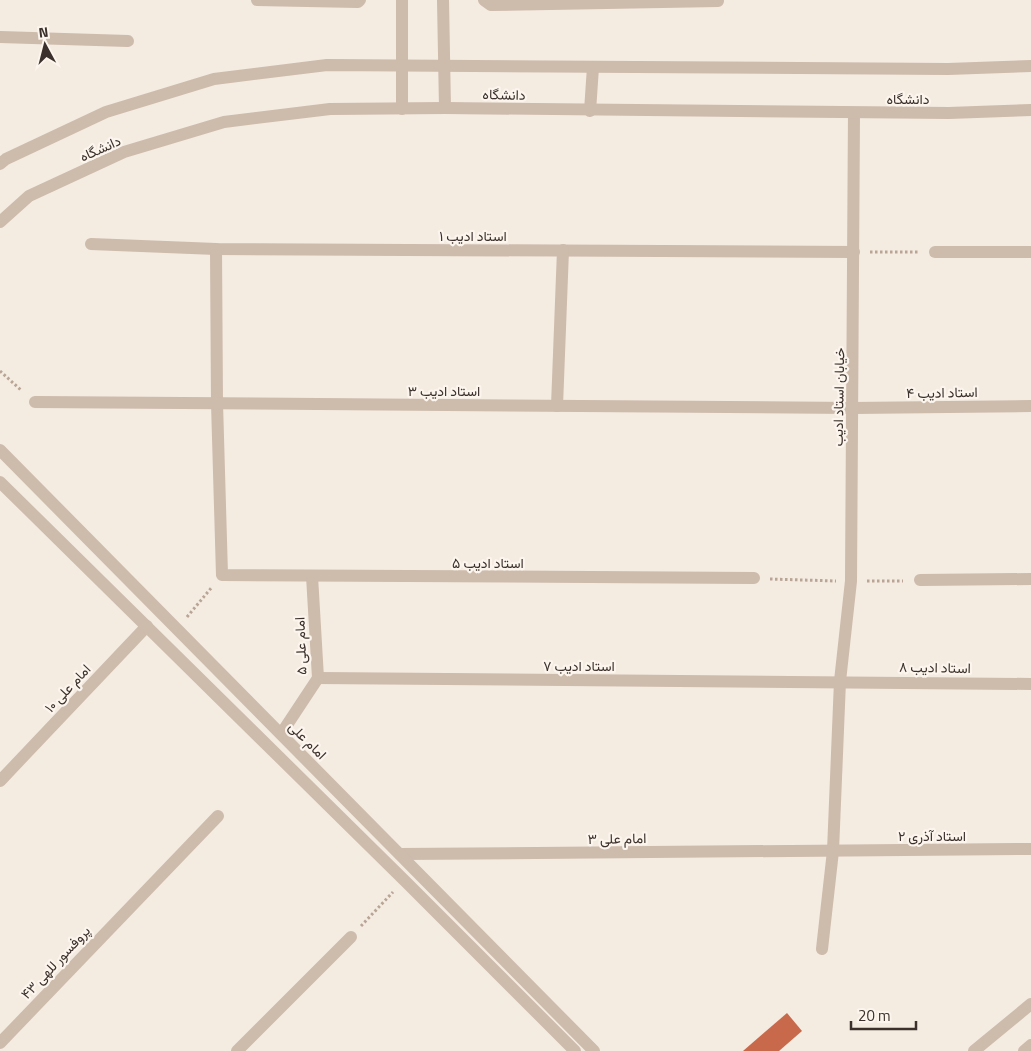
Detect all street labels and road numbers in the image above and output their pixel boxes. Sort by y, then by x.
street label: دانشگاه [482,83,526,105]
street label: دانشگاه [886,88,930,109]
street label: دانشگاه [76,130,124,166]
street label: استاد ادیب ۱ [439,225,507,246]
street label: خیابان استاد ادیب [827,347,849,447]
street label: استاد ادیب ۳ [408,380,480,401]
street label: استاد ادیب ۴ [906,381,978,403]
street label: استاد ادیب ۵ [452,552,524,573]
street label: امام علی ۵ [288,617,312,675]
street label: استاد ادیب ۷ [543,655,615,676]
street label: استاد ادیب ۸ [899,656,971,678]
street label: امام علی ۱۰ [39,659,95,717]
street label: امام علی [284,716,332,764]
street label: استاد آذری ۲ [898,825,966,846]
street label: امام علی ۳ [587,827,647,849]
street label: پروفسور للهی ۴۳ [15,920,95,1004]

